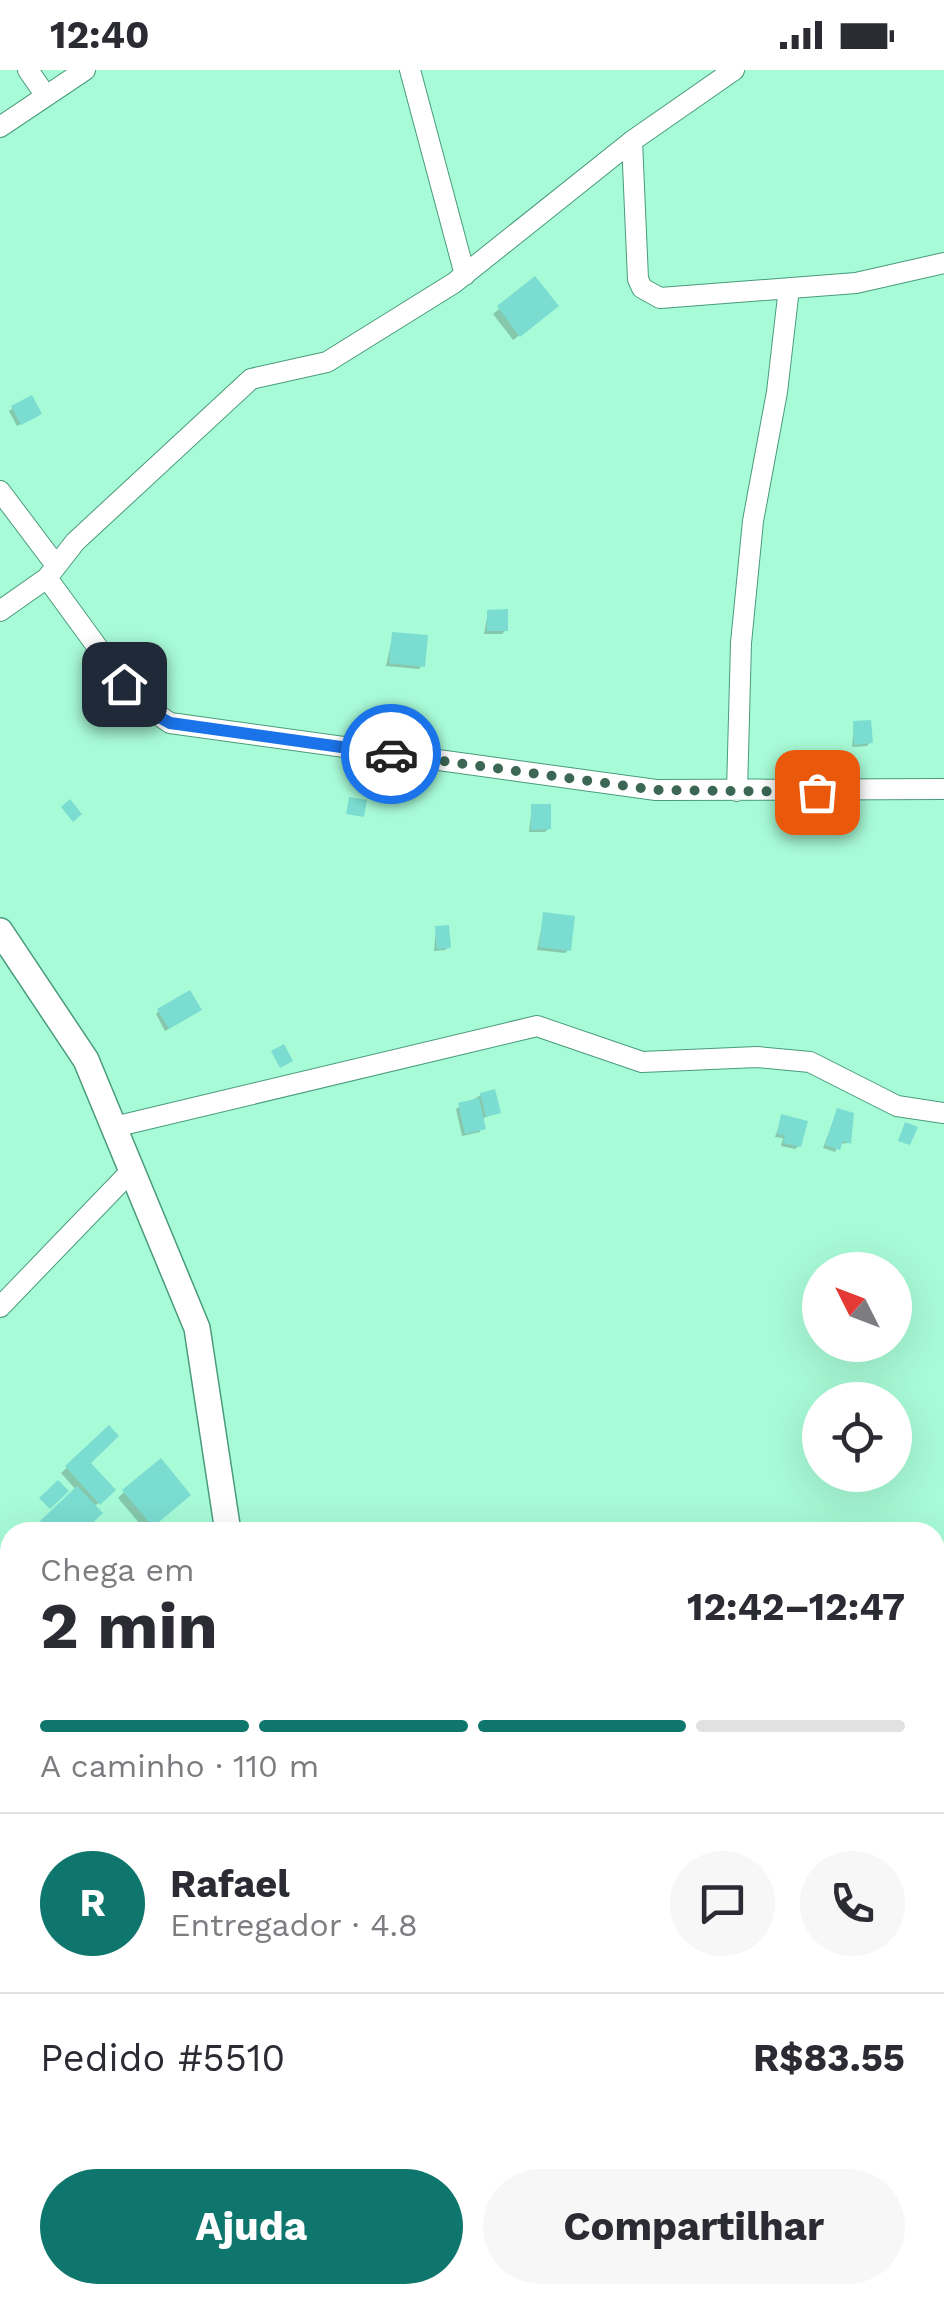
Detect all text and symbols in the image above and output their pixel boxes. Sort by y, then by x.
text: 12:40 [50,13,150,57]
pin [82,642,167,727]
icon: home [97,657,152,712]
courier [341,704,441,804]
icon: car [364,727,419,782]
pin [775,750,860,835]
icon: bag [790,765,845,820]
north arrow [802,1252,912,1362]
map controls [802,1252,912,1492]
button: locate [802,1382,912,1492]
text: Chega em [40,1551,195,1589]
text: 12:42–12:47 [687,1585,905,1629]
text: 2 min [40,1588,218,1664]
text: A caminho · 110 m [40,1747,319,1785]
button: chat [670,1851,775,1956]
button: phone [800,1851,905,1956]
text: Rafael [170,1862,290,1906]
text: R [79,1881,106,1925]
text: Entregador · 4.8 [170,1906,418,1944]
text: Pedido #5510 [40,2036,285,2080]
text: R$83.55 [753,2036,905,2080]
button: Ajuda [40,2169,463,2284]
button: Compartilhar [483,2169,905,2284]

